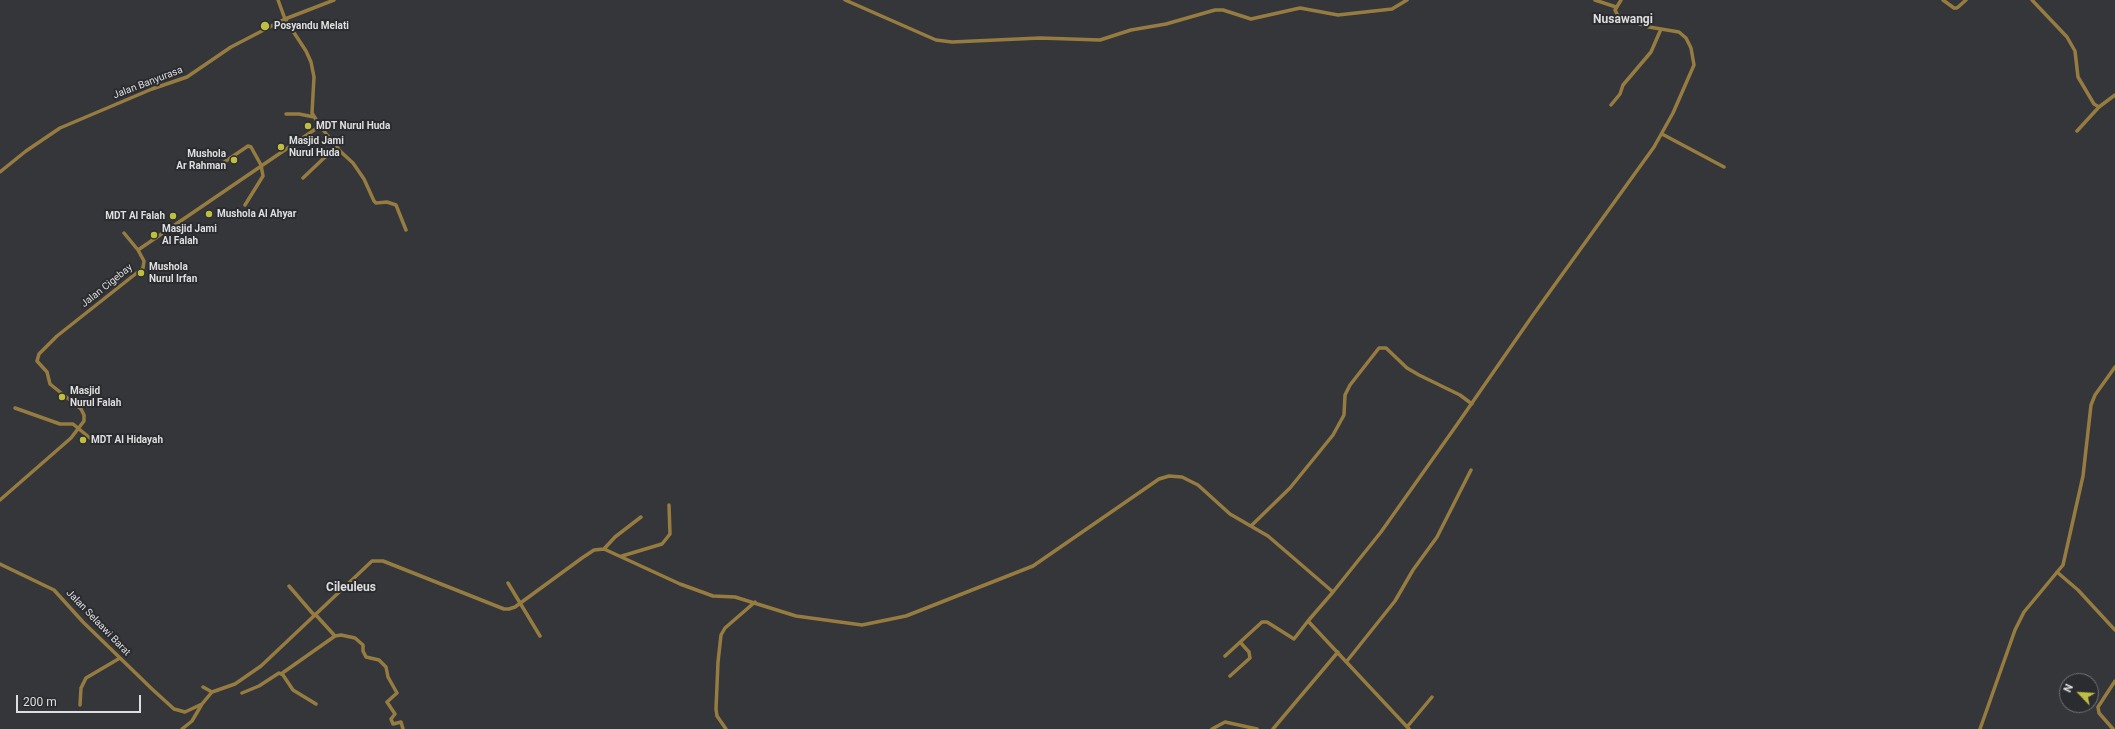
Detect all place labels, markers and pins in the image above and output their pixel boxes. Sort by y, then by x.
marker: Posyandu Melati [259,20,271,32]
place label: Posyandu Melati [274,20,349,32]
place label: MDT Nurul Huda [316,120,390,132]
marker: MDT Nurul Huda [303,121,313,131]
place label: Masjid Jami Nurul Huda [289,135,344,158]
marker: Masjid Jami Nurul Huda [276,142,286,152]
place label: Mushola Ar Rahman [176,148,226,172]
marker: Mushola Ar Rahman [229,155,239,165]
place label: Mushola Al Ahyar [217,208,296,220]
marker: Mushola Al Ahyar [204,209,214,219]
place label: MDT Al Falah [105,210,165,222]
marker: MDT Al Falah [168,211,178,221]
place label: Masjid Jami Al Falah [162,223,217,246]
marker: Masjid Jami Al Falah [149,230,159,240]
place label: Mushola Nurul Irfan [149,261,197,284]
marker: Mushola Nurul Irfan [136,268,146,278]
place label: Masjid Nurul Falah [70,385,121,408]
marker: Masjid Nurul Falah [57,392,67,402]
place label: MDT Al Hidayah [91,434,163,446]
marker: MDT Al Hidayah [78,435,88,445]

